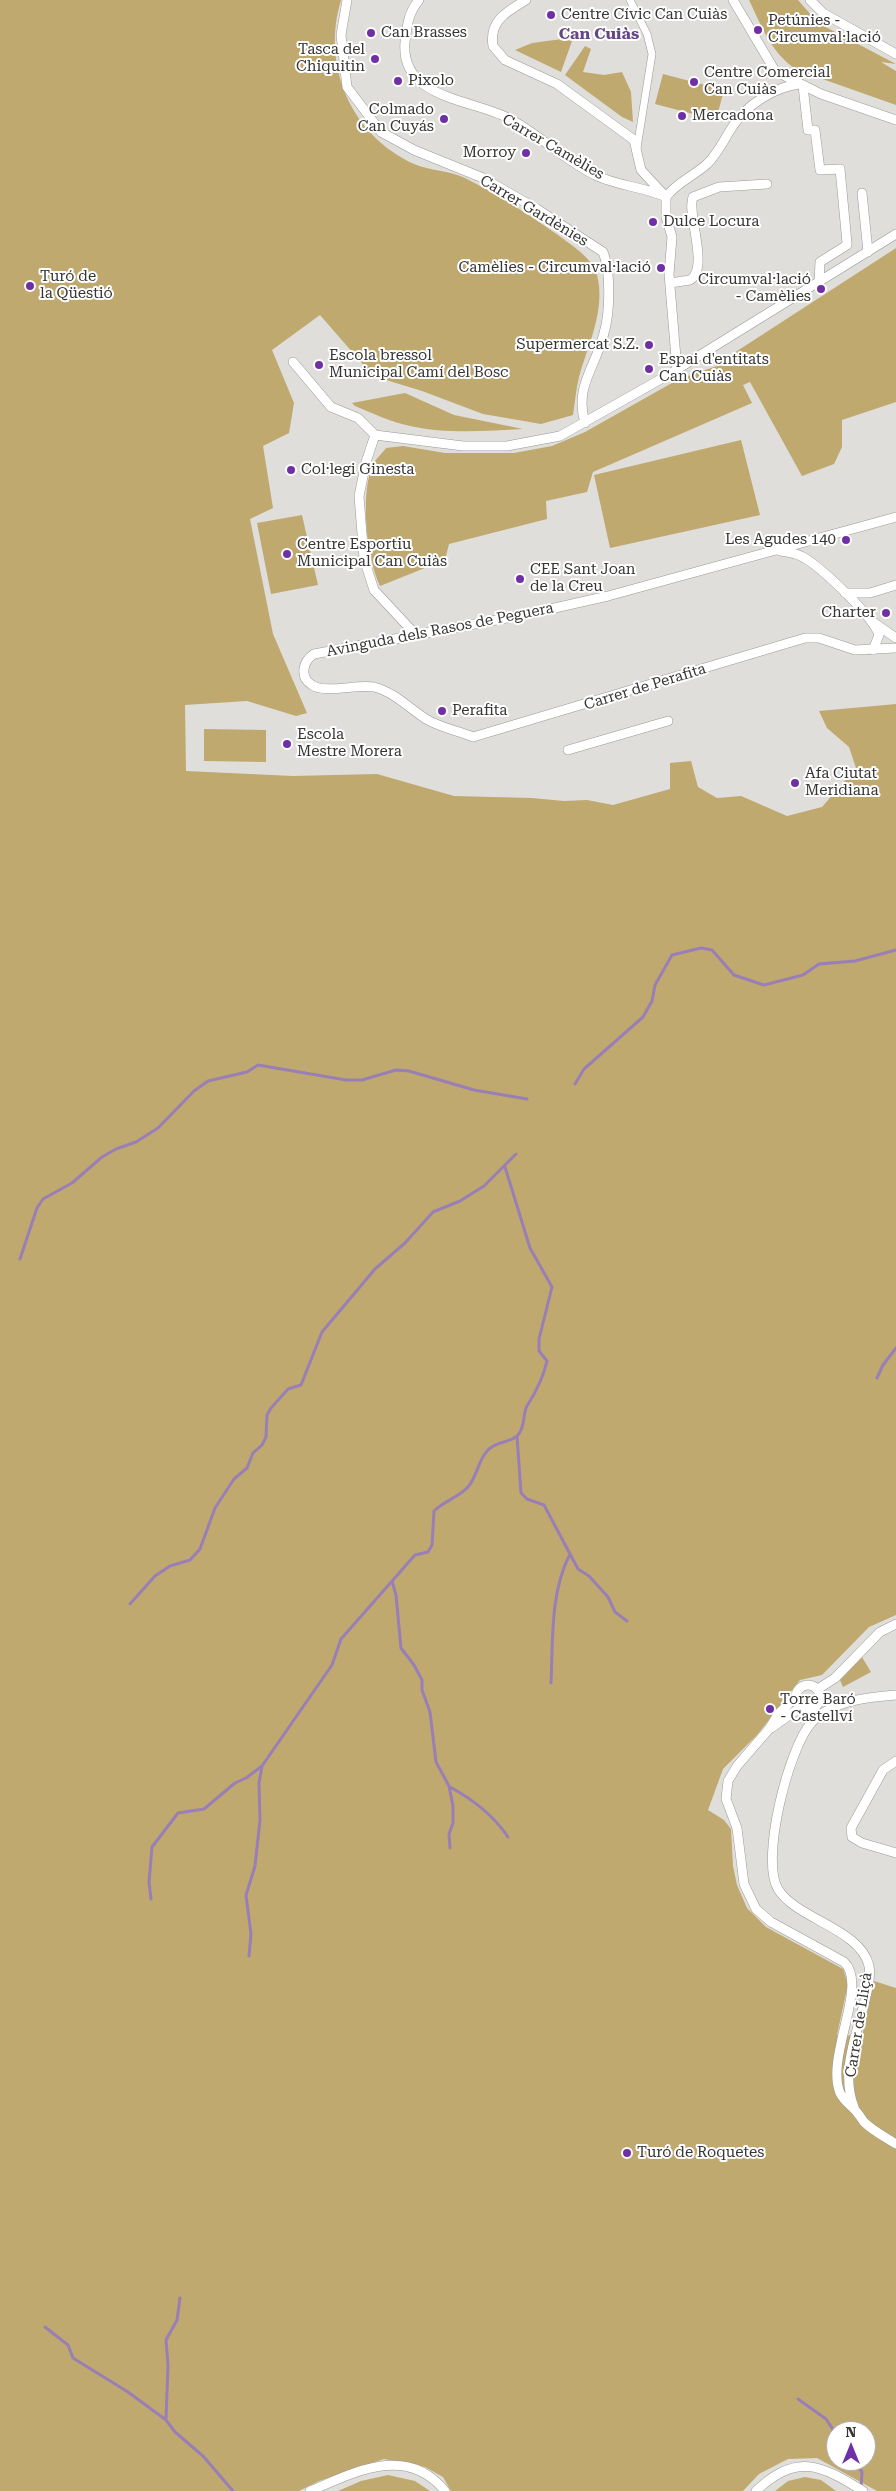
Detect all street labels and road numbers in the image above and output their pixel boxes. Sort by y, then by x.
street label: Carrer Camèlies [499,111,607,183]
street label: Carrer Gardènies [477,172,591,250]
street label: Avinguda dels Rasos de Peguera [325,599,555,661]
street label: Carrer de Perafita [582,660,708,714]
street label: Carrer de Lliçà [842,1971,876,2079]

